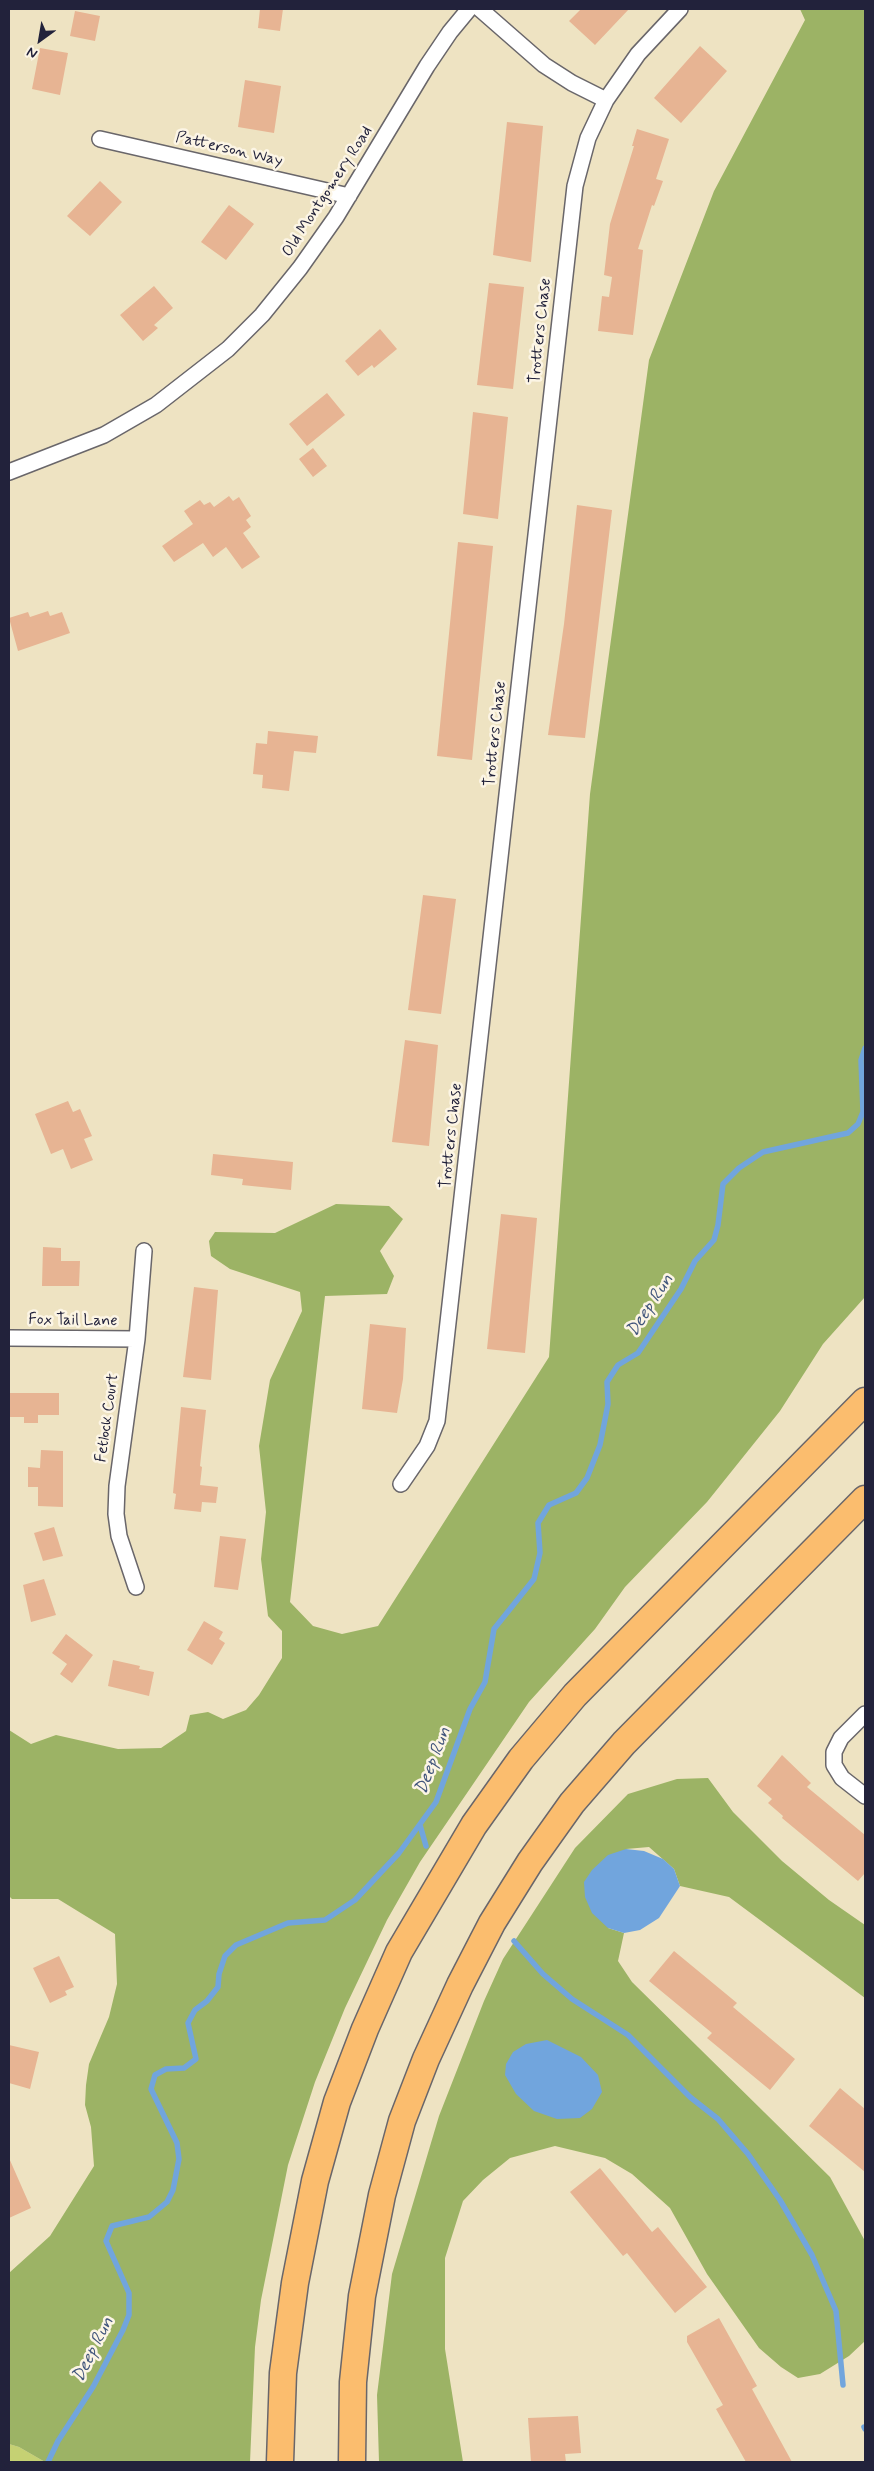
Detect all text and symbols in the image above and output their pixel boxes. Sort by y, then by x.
north arrow [15,15,65,65]
text: N [23,43,41,63]
street label: Old Montgomery Road [279,123,377,261]
street label: Patterson Way [174,128,284,172]
street label: Trotters Chase [526,277,556,385]
street label: Trotters Chase [481,680,511,788]
street label: Trotters Chase [437,1082,467,1190]
water label: Deep Run [623,1271,679,1341]
street label: Fox Tail Lane [28,1311,118,1331]
street label: Fetlock Court [92,1372,124,1464]
water label: Deep Run [411,1724,457,1798]
water label: Deep Run [68,2314,120,2386]

